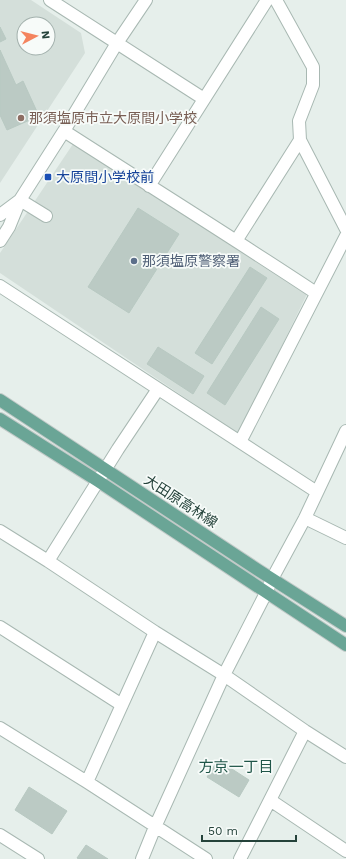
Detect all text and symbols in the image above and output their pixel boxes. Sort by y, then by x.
north arrow [16,16,56,56]
text: N [38,30,52,40]
place label: 那須塩原市立大原間小学校 [29,110,197,126]
marker: 那須塩原市立大原間小学校 [16,113,26,123]
place label: 大原間小学校前 [56,169,154,185]
marker: 大原間小学校前 [43,172,53,182]
place label: 那須塩原警察署 [142,253,240,269]
marker: 那須塩原警察署 [129,256,139,266]
street label: 大田原高林線 [141,471,221,531]
district label: 方京一丁目 [198,758,274,776]
scale bar [202,817,296,843]
text: 50 m [208,824,238,838]

